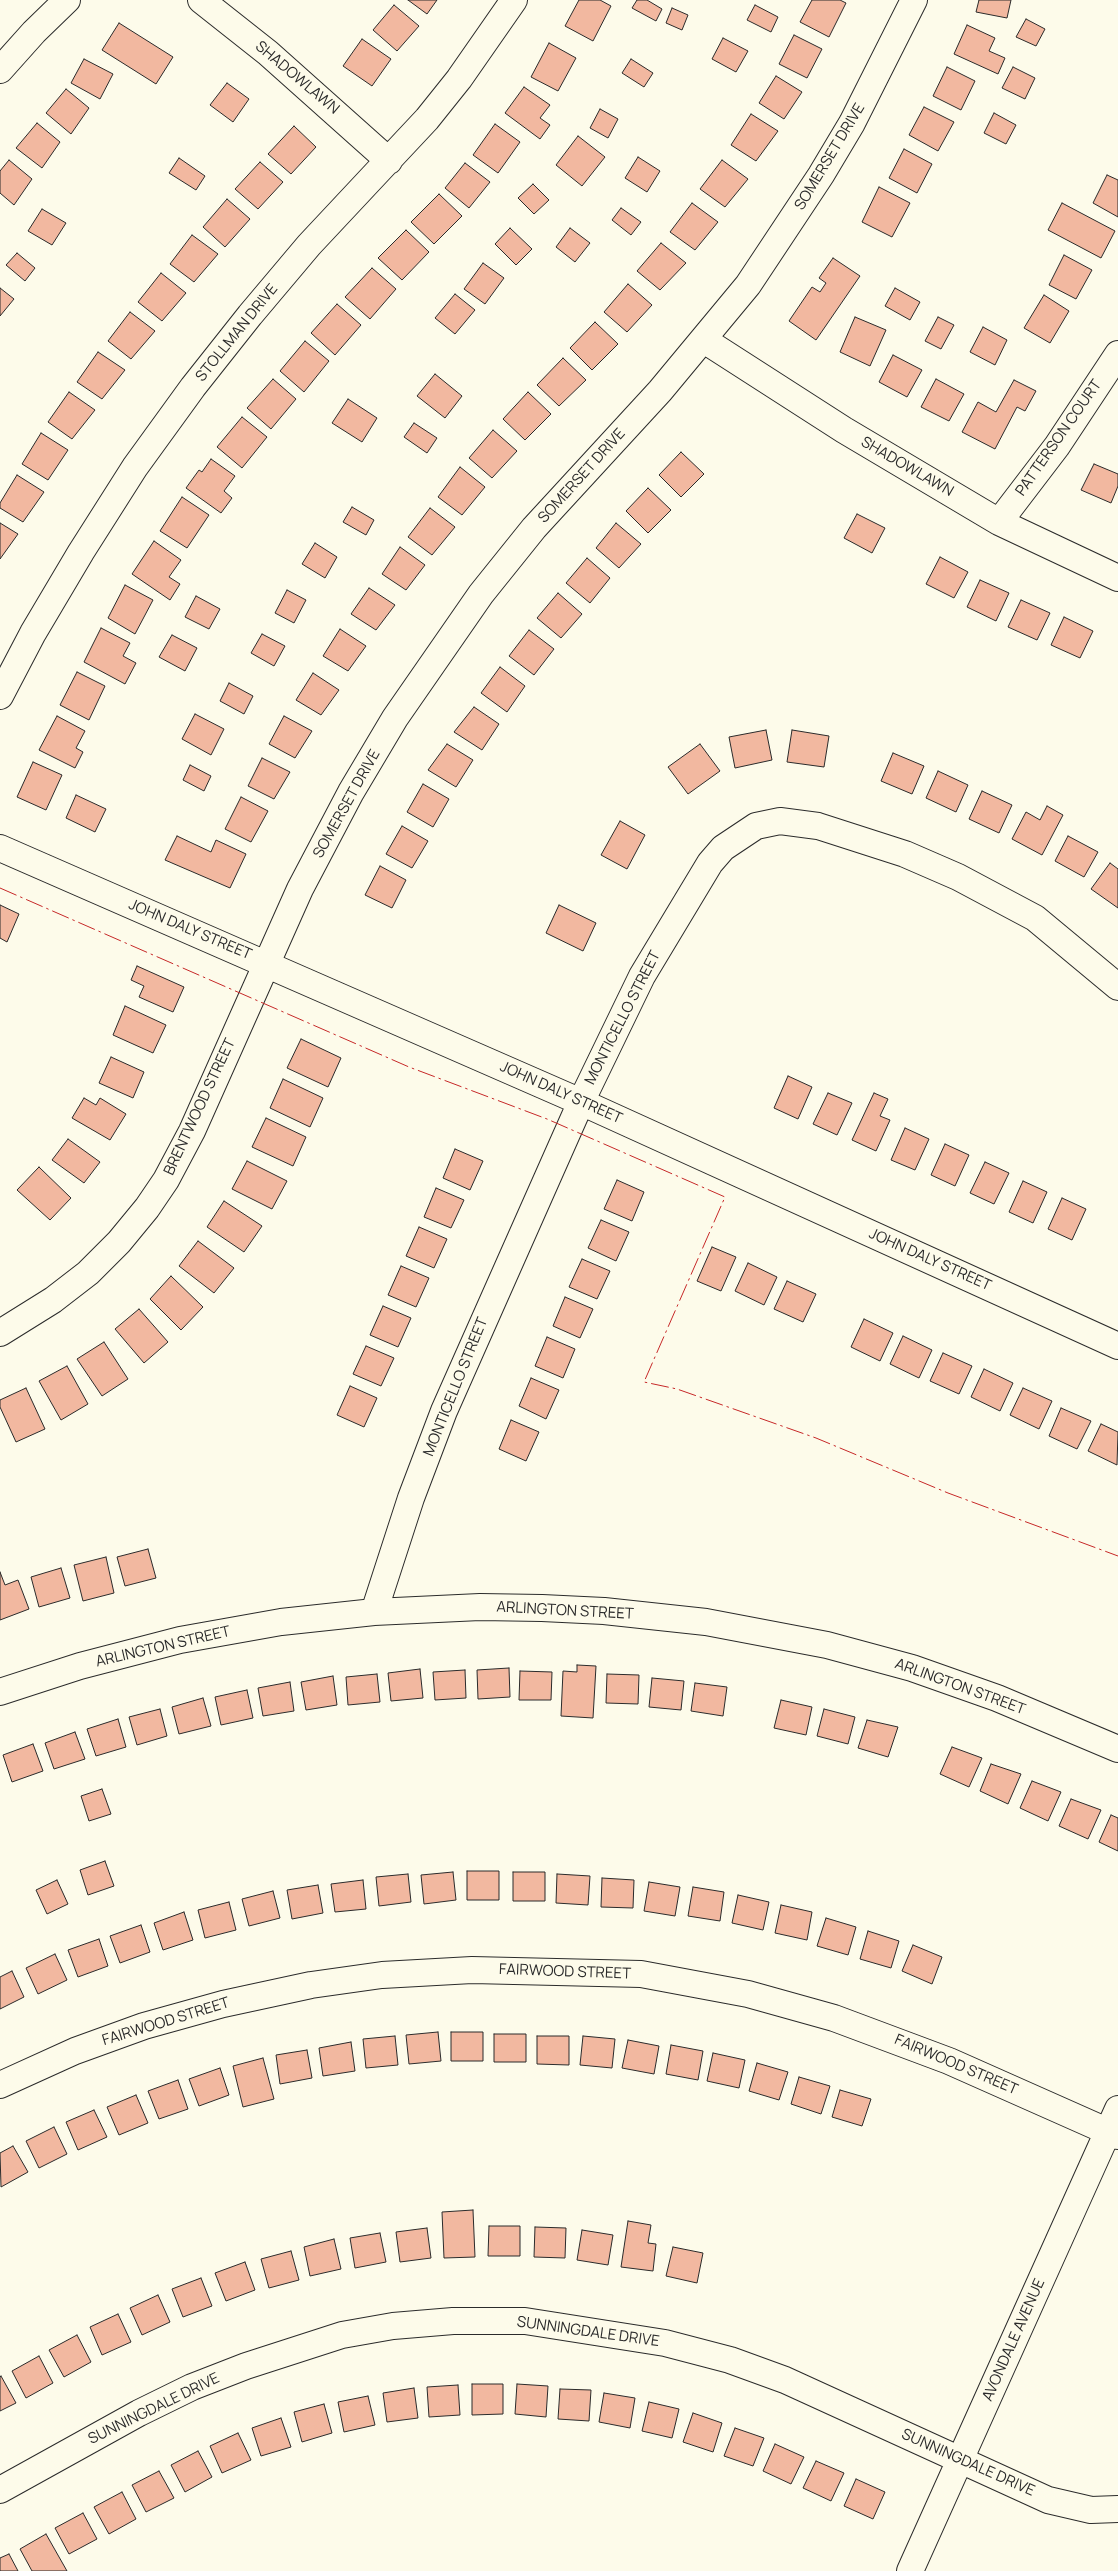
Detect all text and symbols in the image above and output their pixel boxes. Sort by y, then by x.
street label: SHADOWLAWN [251,38,343,118]
street label: SOMERSET DRIVE [791,100,869,214]
street label: STOLLMAN DRIVE [192,281,282,385]
street label: PATTERSON COURT [1012,376,1106,500]
street label: SOMERSET DRIVE [535,425,629,527]
street label: SHADOWLAWN [857,433,957,501]
street label: SOMERSET DRIVE [310,747,384,861]
street label: JOHN DALY STREET [126,896,254,964]
street label: MONTICELLO STREET [581,948,665,1088]
street label: BRENTWOOD STREET [160,1036,240,1178]
street label: JOHN DALY STREET [497,1058,625,1128]
street label: JOHN DALY STREET [866,1225,994,1295]
street label: MONTICELLO STREET [420,1315,492,1459]
street label: ARLINGTON STREET [496,1598,634,1624]
street label: ARLINGTON STREET [94,1623,232,1671]
street label: ARLINGTON STREET [892,1655,1028,1719]
street label: FAIRWOOD STREET [499,1961,631,1983]
street label: FAIRWOOD STREET [100,1994,232,2050]
street label: FAIRWOOD STREET [892,2031,1020,2099]
street label: AVONDALE AVENUE [979,2276,1049,2404]
street label: SUNNINGDALE DRIVE [516,2313,660,2351]
street label: SUNNINGDALE DRIVE [85,2369,223,2449]
street label: SUNNINGDALE DRIVE [899,2426,1037,2500]

